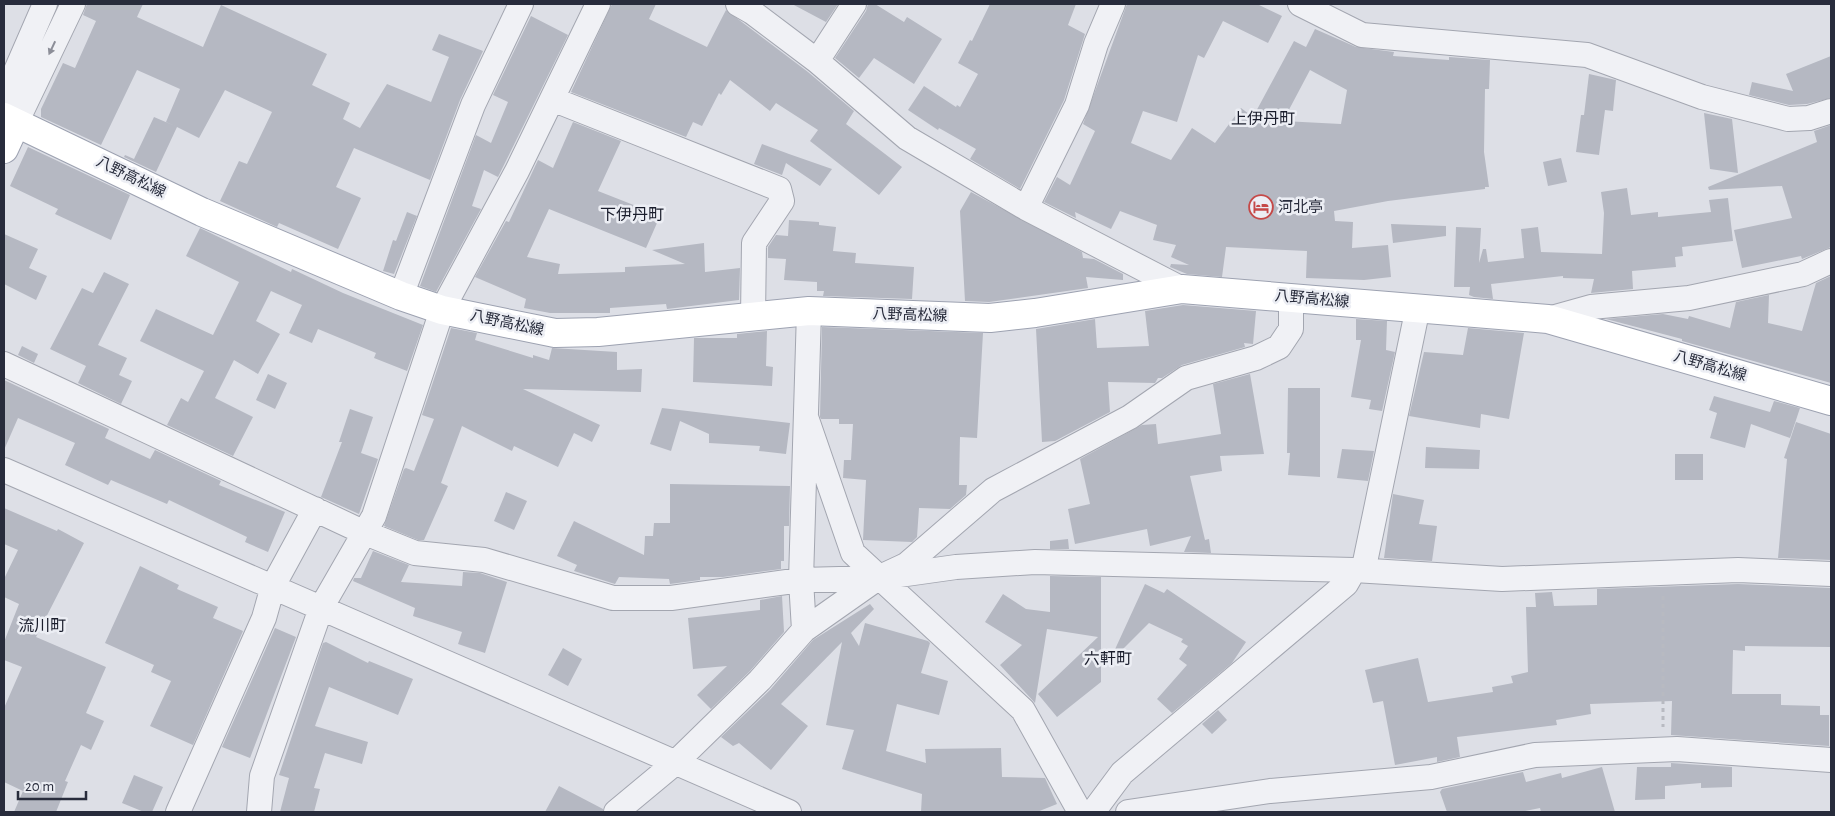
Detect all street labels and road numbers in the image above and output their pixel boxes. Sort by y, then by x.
street label: 八野高松線 [94,153,168,200]
street label: 八野高松線 [1274,287,1350,310]
street label: 八野高松線 [872,305,948,324]
street label: 八野高松線 [469,307,545,338]
street label: 八野高松線 [1672,347,1748,384]

